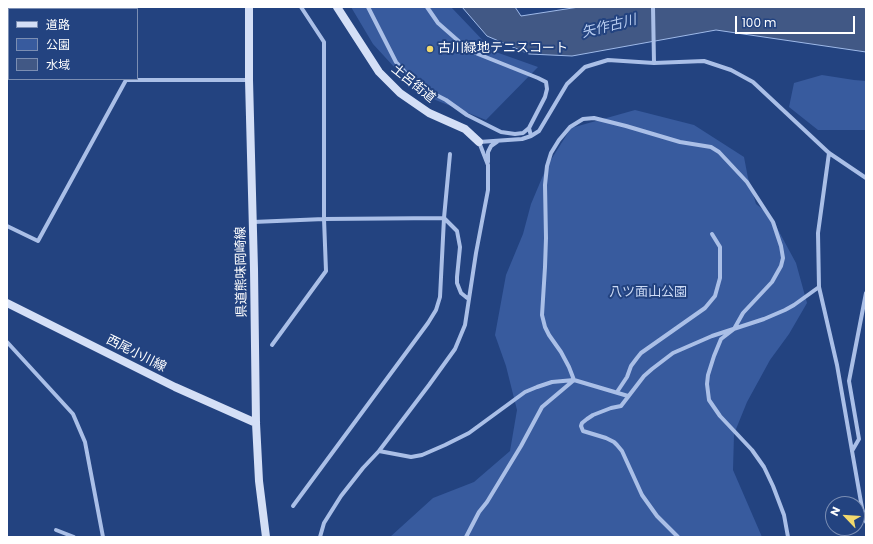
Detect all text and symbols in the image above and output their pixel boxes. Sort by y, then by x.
legend [8,8,138,80]
scale bar [737,8,857,34]
water label: 矢作古川 [580,12,638,42]
text: 100 m [742,14,776,31]
text: 道路 [46,16,70,33]
text: 公園 [46,36,70,53]
place label: 古川緑地テニスコート [438,41,568,57]
marker: 古川緑地テニスコート [425,44,435,54]
text: 水域 [46,56,70,73]
street label: 土呂街道 [388,62,438,106]
street label: 県道熊味岡崎線 [233,226,251,318]
park label: 八ツ面山公園 [609,285,687,301]
street label: 西尾小川線 [104,332,168,376]
north arrow [825,496,865,536]
text: N [826,504,844,518]

